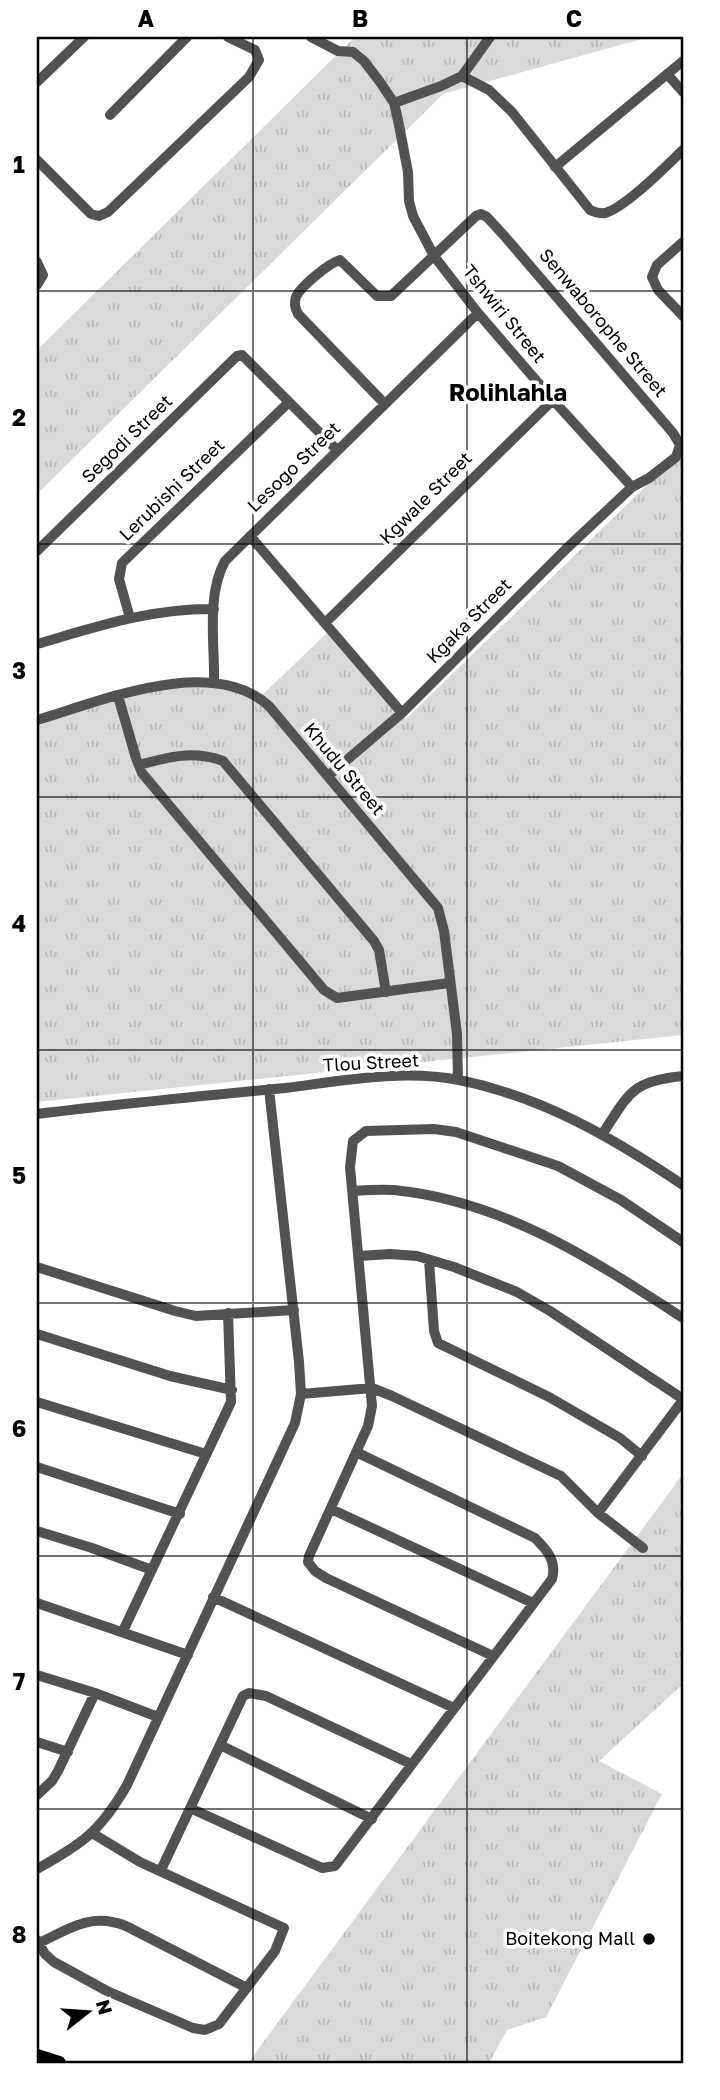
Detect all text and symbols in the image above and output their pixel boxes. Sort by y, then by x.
text: A [138,4,155,32]
text: B [352,4,368,32]
text: C [566,4,582,32]
text: 1 [13,150,25,178]
street label: Senwaborophe Street [535,244,672,401]
street label: Tshwiri Street [459,260,551,367]
district label: Rolihlahla [449,377,567,406]
street label: Segodi Street [76,390,176,487]
text: 2 [12,403,26,431]
street label: Lesogo Street [242,417,344,516]
street label: Lerubishi Street [114,434,228,545]
street label: Kgwale Street [375,447,476,548]
street label: Kgaka Street [421,573,515,667]
text: 3 [12,656,26,684]
street label: Khudu Street [300,718,390,819]
text: 4 [12,909,26,937]
street label: Tlou Street [322,1048,420,1076]
text: 5 [12,1161,26,1189]
text: 6 [12,1414,26,1442]
text: 7 [13,1667,25,1695]
text: 8 [12,1920,26,1948]
place label: Boitekong Mall [505,1927,635,1949]
marker: Boitekong Mall [641,1931,657,1947]
north arrow [52,1978,122,2048]
text: N [92,1997,118,2017]

